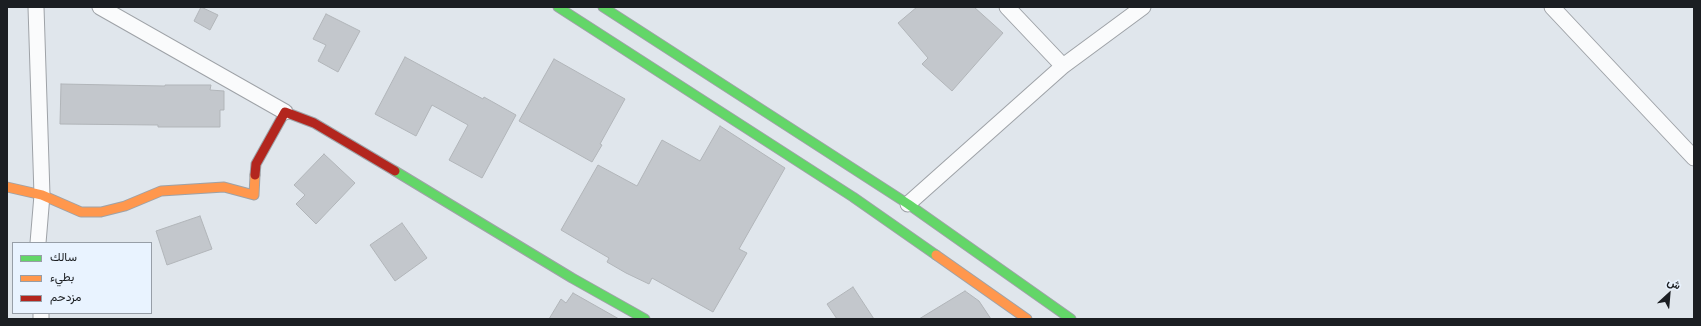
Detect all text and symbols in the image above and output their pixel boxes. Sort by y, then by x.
legend [12,242,152,314]
text: سالك [50,249,77,264]
text: بطيء [50,269,74,284]
north arrow [1649,274,1689,314]
text: ش [1665,274,1683,292]
text: مزدحم [50,289,81,304]

